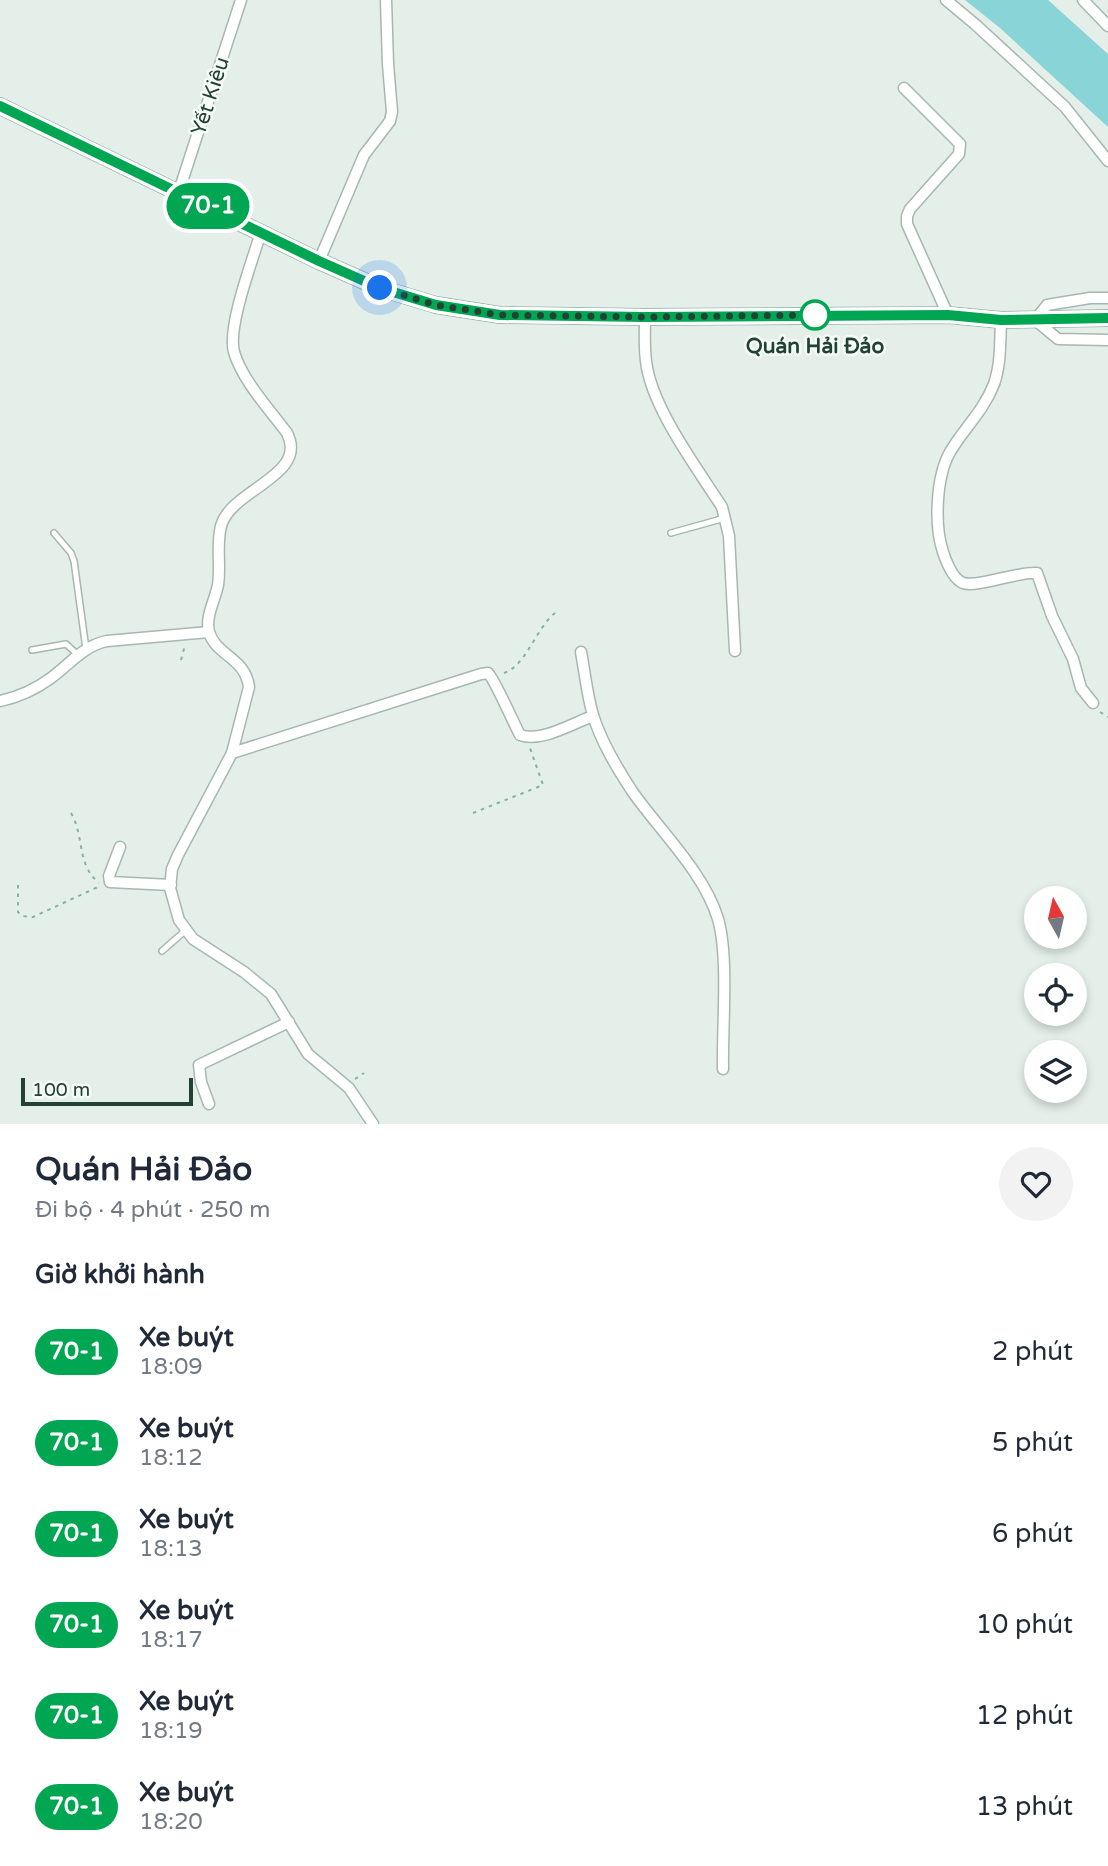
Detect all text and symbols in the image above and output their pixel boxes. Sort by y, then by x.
street label: Yết Kiêu [186,54,235,139]
line badge: 70-1 [159,183,257,229]
text: 70-1 [180,191,236,220]
your location [362,270,397,305]
marker: Quán Hải Đảo [800,300,830,330]
place label: Quán Hải Đảo [746,334,884,359]
north arrow [1024,886,1087,948]
map controls [1024,886,1087,1103]
button: locate [1024,963,1087,1026]
button: layers [1024,1040,1087,1103]
scale bar [21,1075,192,1107]
text: 100 m [32,1079,90,1101]
button: heart [999,1147,1073,1221]
text: Quán Hải Đảo [35,1150,252,1189]
text: Đi bộ · 4 phút · 250 m [35,1196,270,1224]
text: Giờ khởi hành [35,1259,205,1290]
text: Xe buýt [139,1322,234,1353]
text: 2 phút [992,1336,1073,1367]
text: 70-1 [49,1337,104,1366]
text: 18:09 [139,1353,203,1381]
text: Xe buýt [139,1413,234,1444]
text: 5 phút [992,1427,1073,1458]
text: 70-1 [49,1428,104,1457]
text: 18:12 [139,1444,203,1472]
text: Xe buýt [139,1504,234,1535]
text: 6 phút [992,1518,1073,1549]
text: 70-1 [49,1519,104,1548]
text: 18:13 [139,1535,203,1563]
text: Xe buýt [139,1595,234,1626]
text: 10 phút [976,1609,1073,1640]
text: 70-1 [49,1610,104,1639]
text: 18:17 [139,1626,203,1654]
text: Xe buýt [139,1686,234,1717]
text: 12 phút [976,1700,1073,1731]
text: 70-1 [49,1701,104,1730]
text: 18:19 [139,1717,203,1745]
text: Xe buýt [139,1777,234,1808]
text: 13 phút [976,1791,1073,1822]
text: 70-1 [49,1792,104,1821]
text: 18:20 [139,1808,203,1836]

